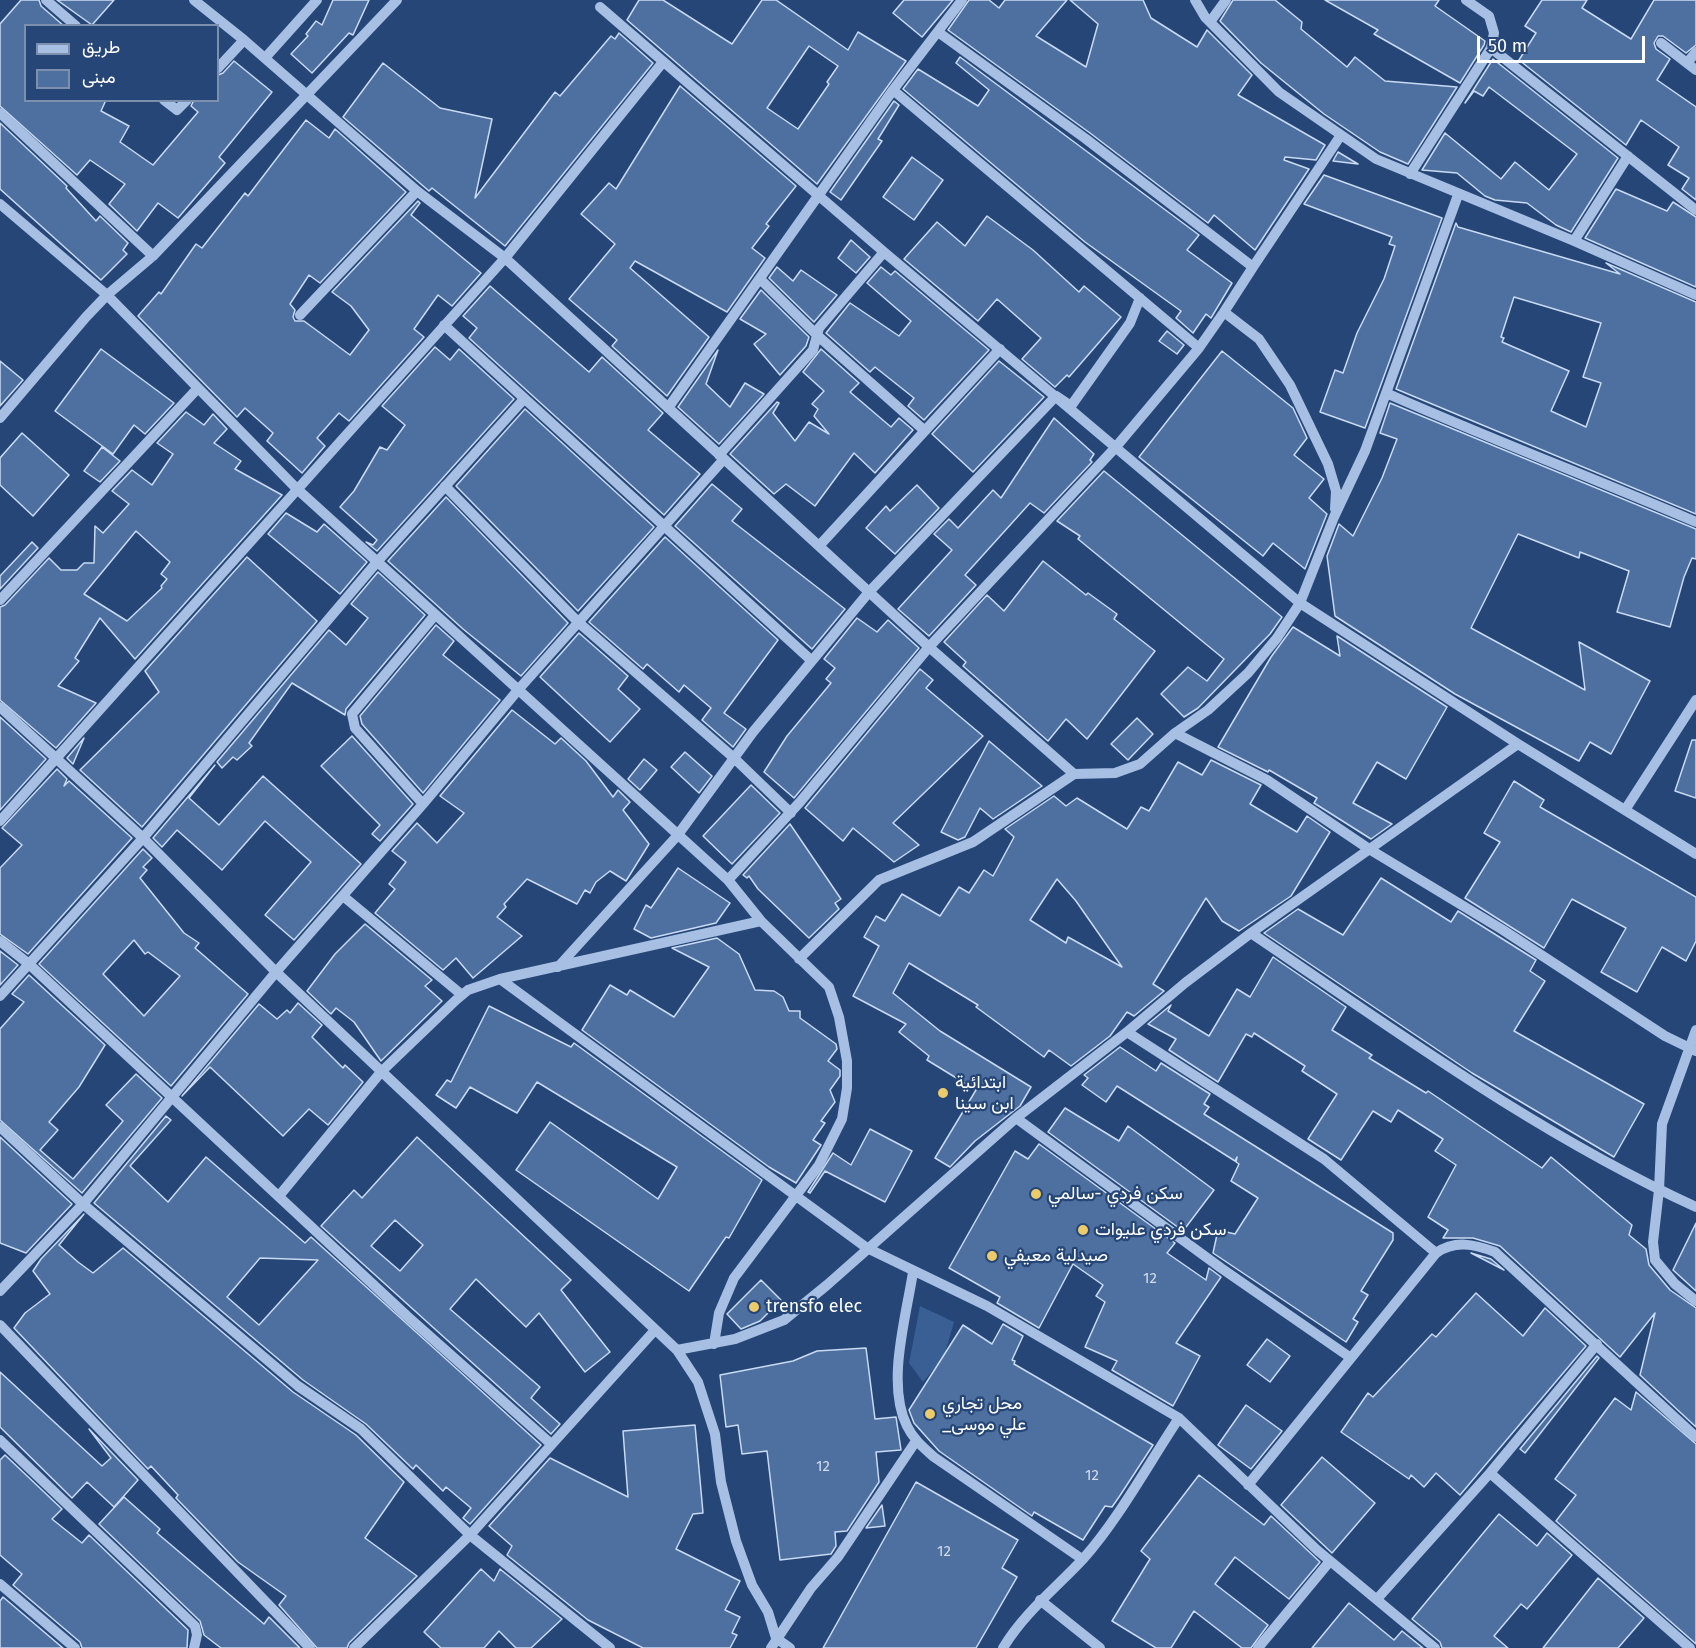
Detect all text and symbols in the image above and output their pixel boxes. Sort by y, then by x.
legend [24,24,219,102]
scale bar [1480,24,1648,62]
text: 50 m [1488,35,1527,57]
text: طريق [82,36,120,58]
text: مبنى [82,66,116,88]
place label: ابتدائية ابن سينا [955,1072,1014,1114]
marker: ابتدائية ابن سينا [936,1086,950,1100]
place label: سكن فردي -سالمي [1048,1183,1183,1205]
marker: سكن فردي -سالمي [1029,1187,1043,1201]
place label: سكن فردي عليوات [1095,1219,1227,1241]
marker: سكن فردي عليوات [1076,1223,1090,1237]
place label: صيدلية معيفي [1004,1245,1108,1267]
marker: صيدلية معيفي [985,1249,999,1263]
house number: 12 [1143,1270,1157,1288]
place label: trensfo elec [766,1296,862,1318]
marker: trensfo elec [747,1300,761,1314]
place label: محل تجاري _علي موسى [942,1393,1026,1436]
marker: محل تجاري _علي موسى [923,1407,937,1421]
house number: 12 [816,1458,830,1476]
house number: 12 [1085,1467,1099,1485]
house number: 12 [937,1543,951,1561]

